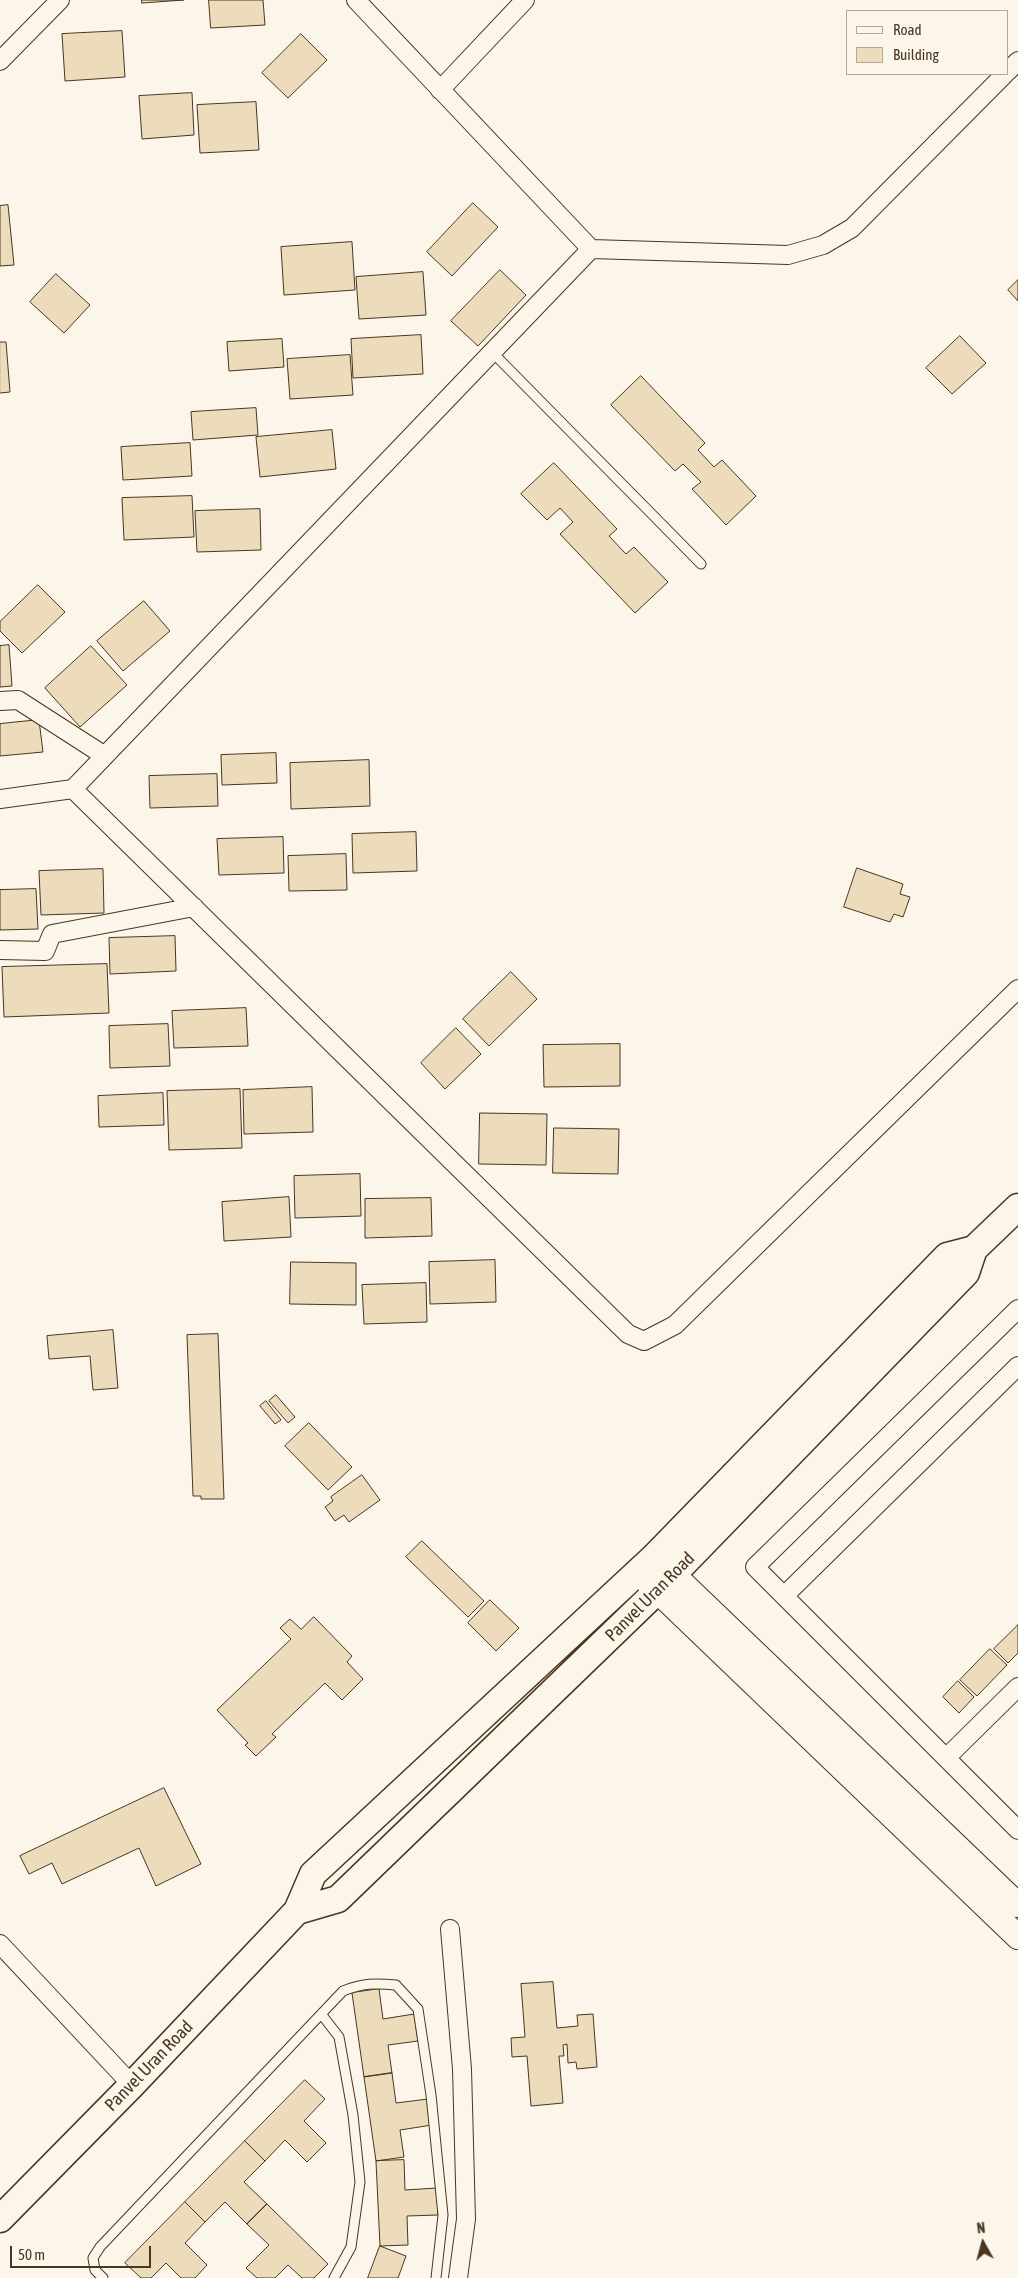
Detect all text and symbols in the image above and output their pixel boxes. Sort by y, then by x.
legend [846,10,1008,75]
text: Road [893,21,922,38]
text: Building [893,46,939,63]
street label: Panvel Uran Road [601,1548,699,1646]
street label: Panvel Uran Road [100,2016,198,2116]
north arrow [958,2218,1008,2268]
text: N [976,2220,986,2237]
scale bar [12,2236,154,2268]
text: 50 m [18,2246,45,2263]

